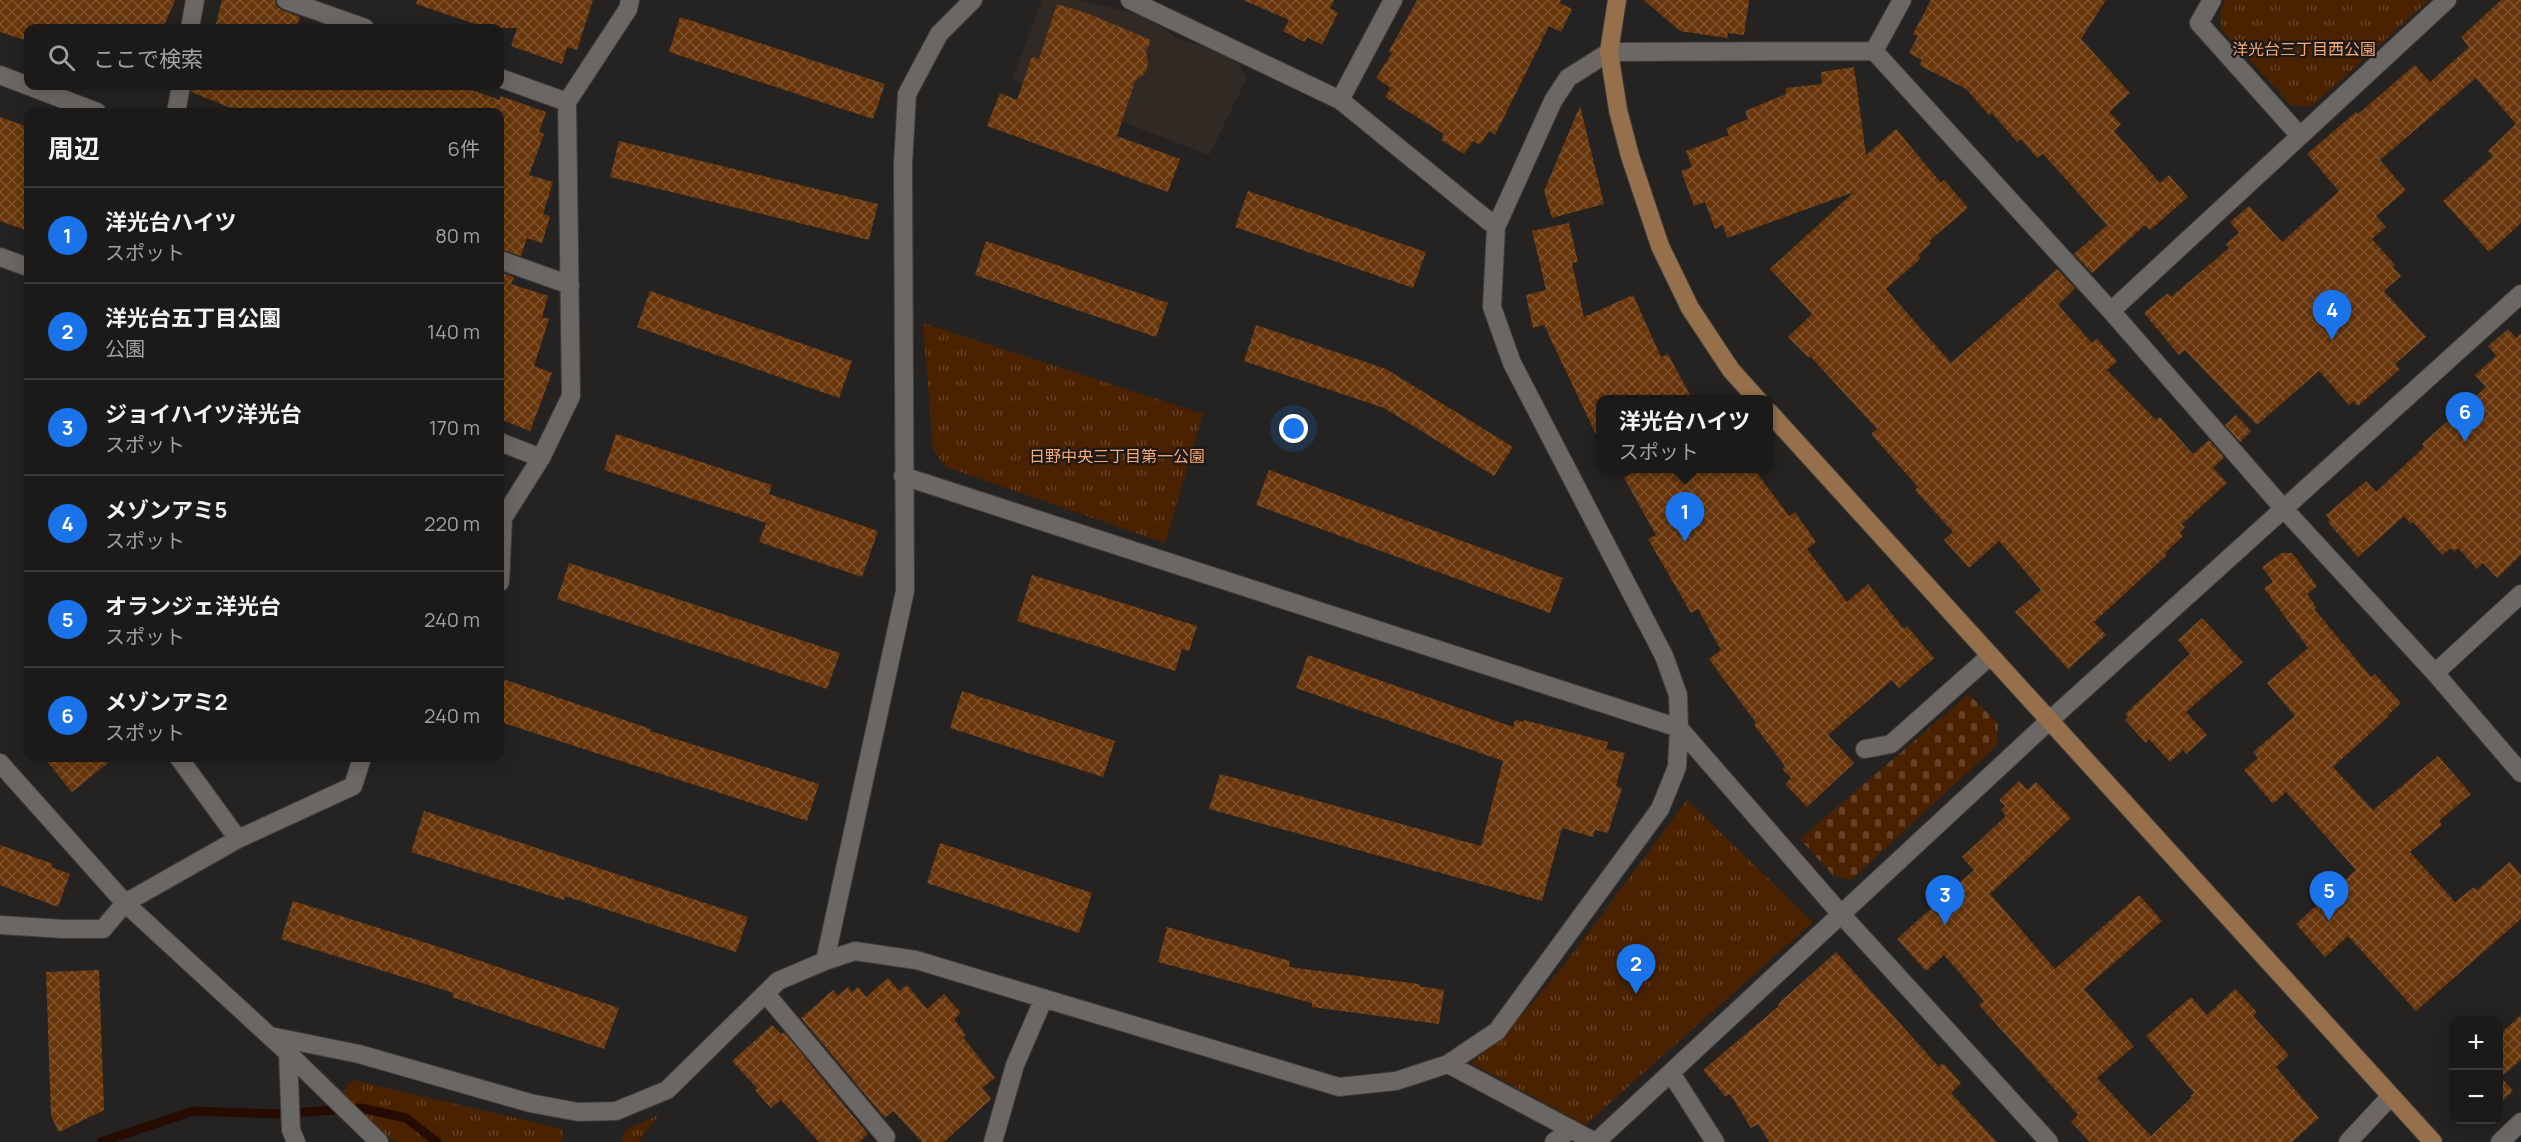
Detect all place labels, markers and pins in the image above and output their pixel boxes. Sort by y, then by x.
pin: 4 [2312,290,2352,340]
pin: 6 [2446,392,2484,442]
pin: 1 [1666,492,1704,542]
pin: 5 [2310,872,2348,921]
pin: 3 [1926,876,1964,925]
pin: 2 [1616,944,1656,994]

